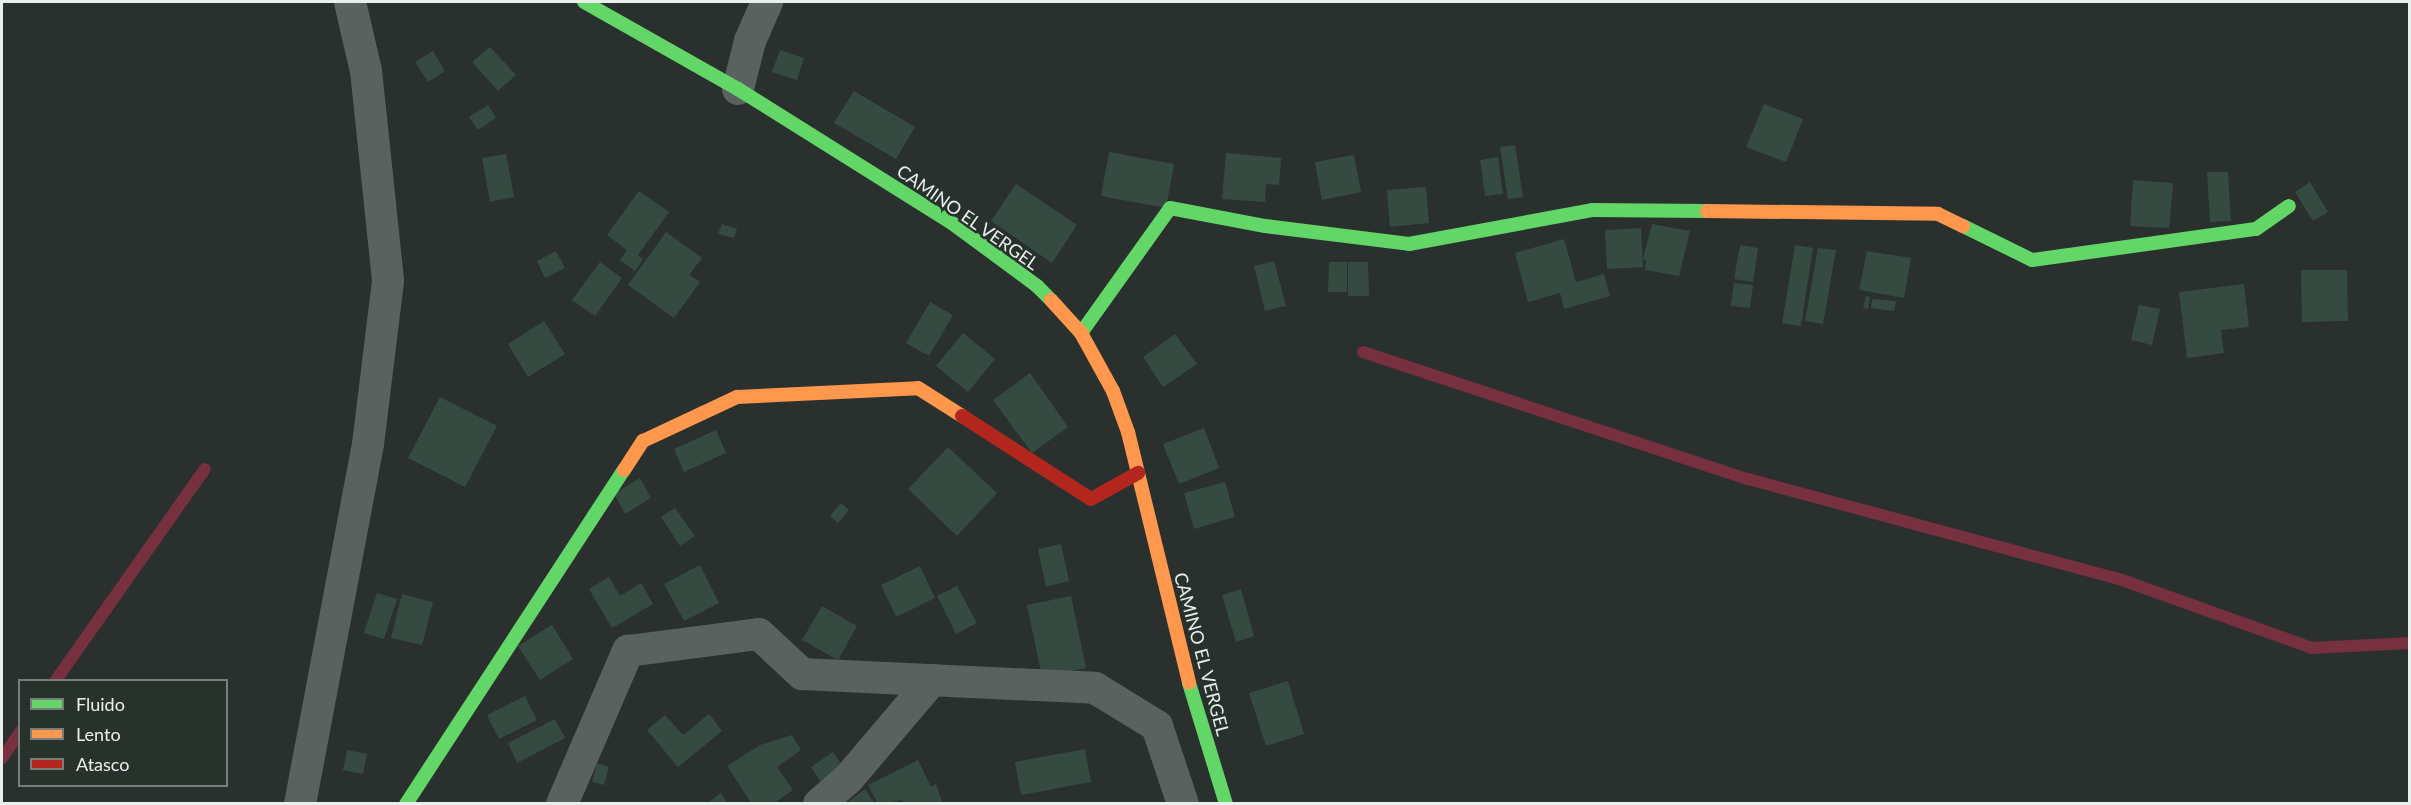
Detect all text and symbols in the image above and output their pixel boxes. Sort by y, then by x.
street label: CAMINO EL VERGEL [892,160,1044,274]
street label: CAMINO EL VERGEL [1170,569,1234,739]
legend [18,679,228,787]
text: Fluido [76,693,125,715]
text: Lento [76,723,121,745]
text: Atasco [76,753,129,775]

